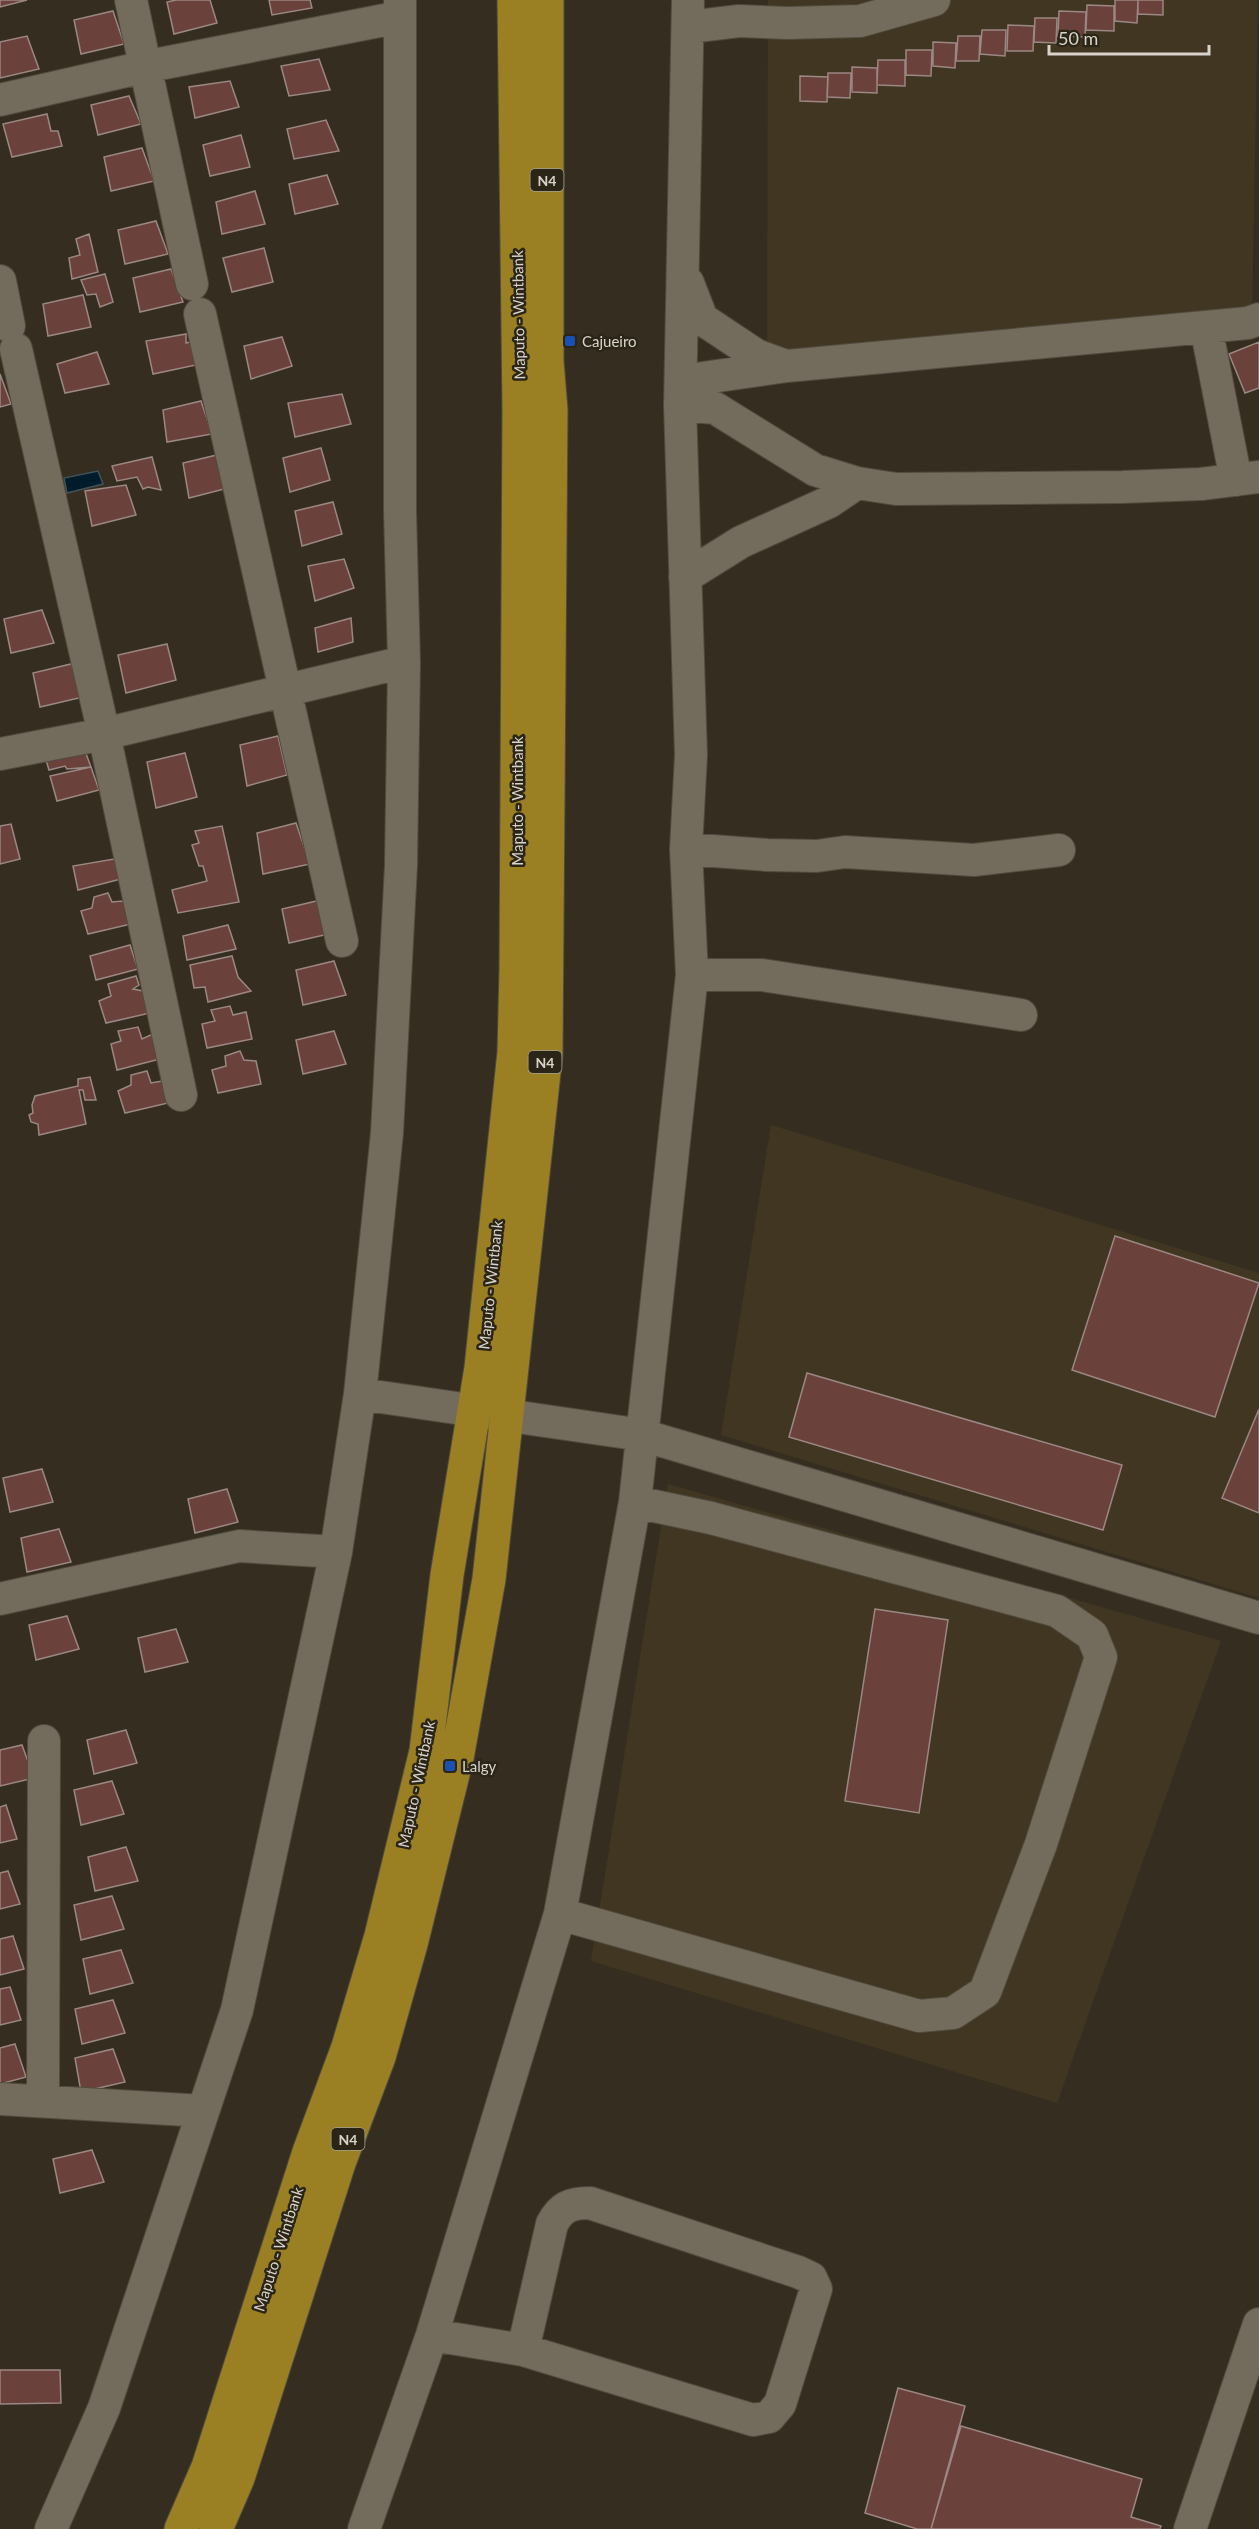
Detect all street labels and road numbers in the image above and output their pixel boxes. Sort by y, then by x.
road number: N4 [530,169,564,191]
street label: Maputo - Wintbank [508,250,528,380]
street label: Maputo - Wintbank [508,736,526,866]
road number: N4 [528,1051,562,1073]
street label: Maputo - Wintbank [474,1219,506,1350]
street label: Maputo - Wintbank [394,1718,438,1849]
road number: N4 [332,2128,364,2150]
street label: Maputo - Wintbank [249,2184,307,2313]

